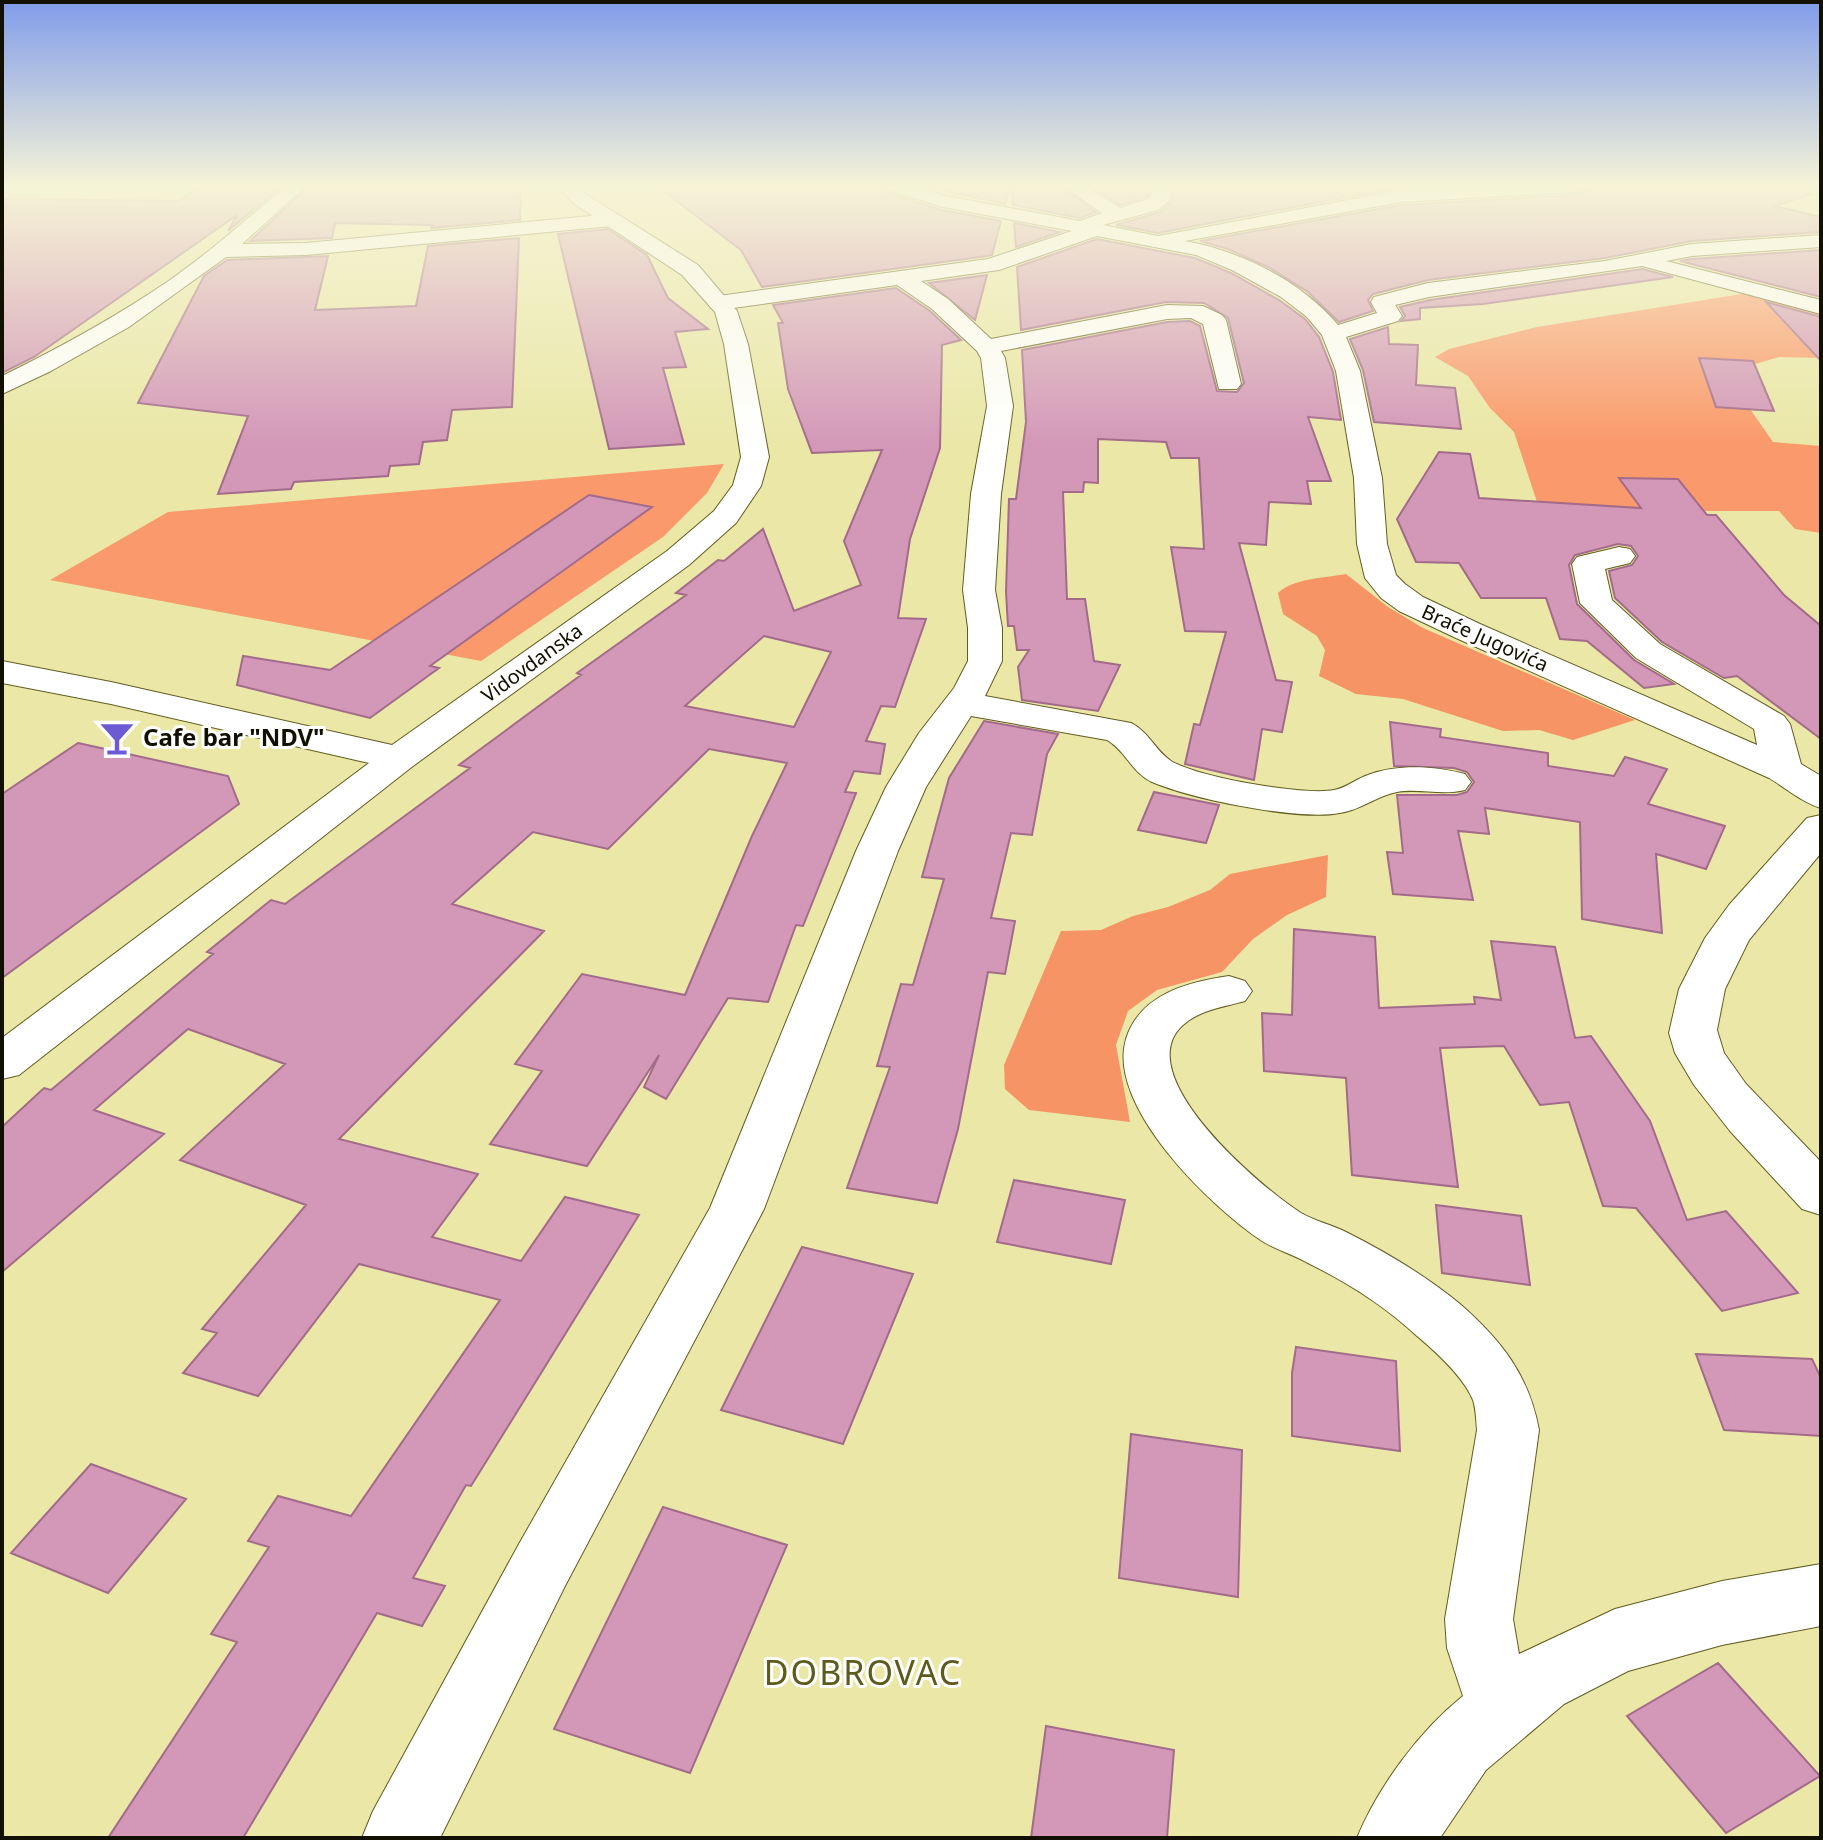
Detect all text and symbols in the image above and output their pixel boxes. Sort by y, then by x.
street label: Braće Jugovića [1418,598,1553,678]
street label: Vidovdanska [476,617,588,708]
bar icon: Cafe bar "NDV" [98,719,136,757]
place label: Cafe bar "NDV" [143,720,325,753]
district label: DOBROVAC [764,1649,962,1695]

